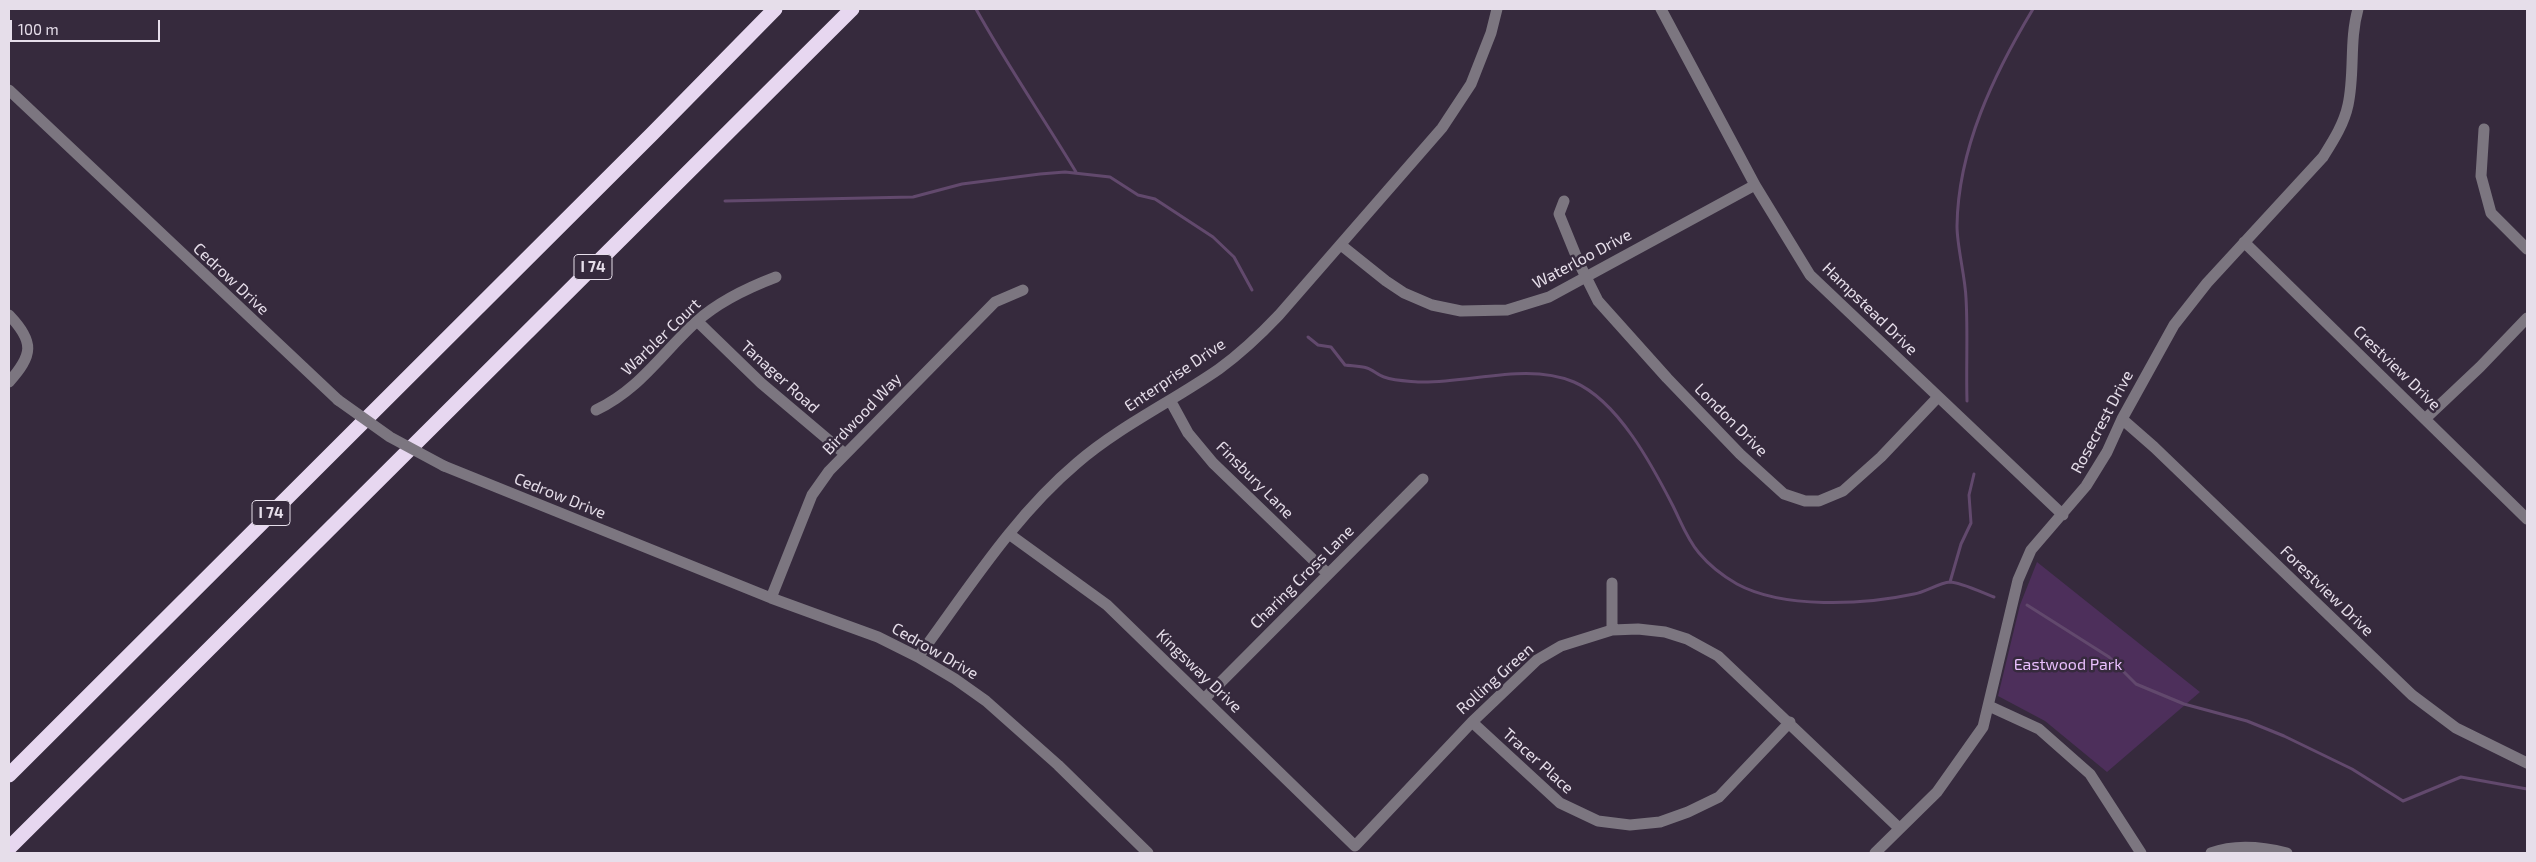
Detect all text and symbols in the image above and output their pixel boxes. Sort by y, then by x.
scale bar [12,10,162,42]
text: 100 m [18,20,59,38]
street label: Waterloo Drive [1529,225,1635,293]
street label: Cedrow Drive [189,239,273,319]
road number: I 74 [574,254,612,280]
street label: Hampstead Drive [1818,259,1922,359]
street label: Warbler Court [617,295,705,379]
street label: Crestview Drive [2349,322,2445,414]
street label: Enterprise Drive [1121,334,1229,416]
street label: Tanager Road [737,337,823,417]
street label: Rosecrest Drive [2067,367,2137,477]
street label: Birdwood Way [818,369,906,459]
street label: London Drive [1690,379,1772,461]
street label: Finsbury Lane [1212,437,1298,523]
street label: Cedrow Drive [511,469,609,523]
road number: I 74 [252,500,290,526]
street label: Charing Cross Lane [1246,521,1358,633]
street label: Forestview Drive [2276,542,2378,640]
street label: Cedrow Drive [888,618,982,684]
street label: Kingsway Drive [1152,625,1246,717]
street label: Rolling Green [1453,639,1537,719]
park label: Eastwood Park [2014,655,2122,675]
street label: Tracer Place [1499,724,1577,798]

